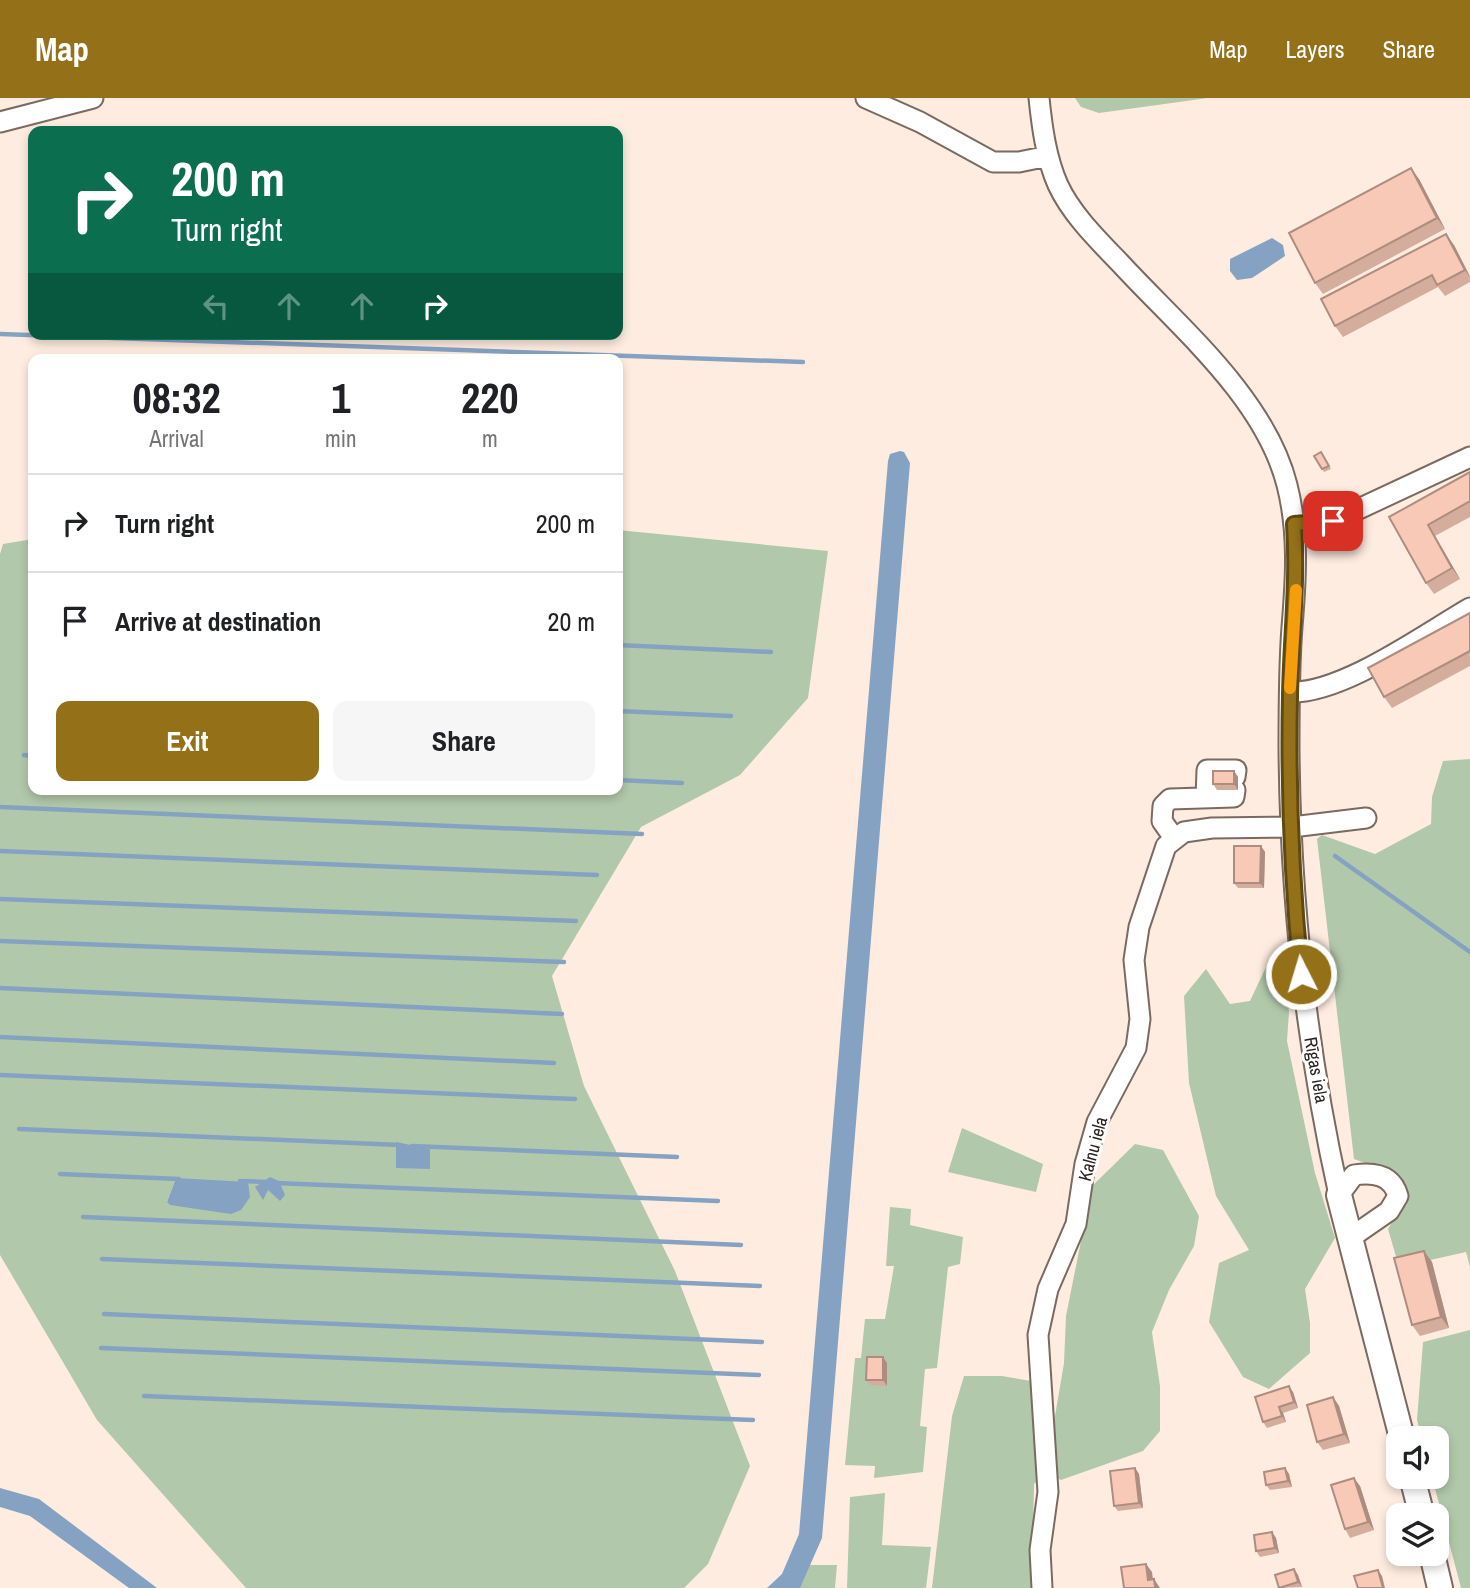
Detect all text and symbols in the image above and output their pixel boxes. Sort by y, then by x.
text: Map [35,27,89,71]
text: Map [1209,33,1247,65]
text: Layers [1285,33,1344,65]
text: Share [1382,33,1435,65]
text: 200 m [171,145,285,211]
icon: right [56,154,147,245]
text: Turn right [171,208,283,251]
icon: left [197,287,235,325]
icon: ahead [270,287,308,325]
icon: ahead [343,287,381,325]
icon: right [416,287,454,325]
text: 08:32 [133,370,221,426]
text: 1 [331,370,350,426]
text: 220 [461,370,519,426]
text: Arrival [149,423,204,454]
text: min [325,423,357,454]
text: m [482,423,498,454]
pin [1303,491,1363,551]
icon: arrive [1314,502,1352,540]
icon: right [56,504,94,542]
text: Turn right [115,506,214,541]
text: 200 m [536,506,595,541]
icon: arrive [56,602,94,640]
text: Arrive at destination [115,604,321,639]
text: 20 m [548,604,595,639]
button: Exit [56,701,319,781]
button: Share [333,701,595,781]
position arrow [1264,937,1338,1011]
street label: Rīgas iela [1298,1035,1335,1105]
street label: Kalnu iela [1072,1114,1113,1184]
map controls [1386,1426,1449,1566]
button: sound [1386,1426,1449,1489]
button: layers [1386,1503,1449,1566]

